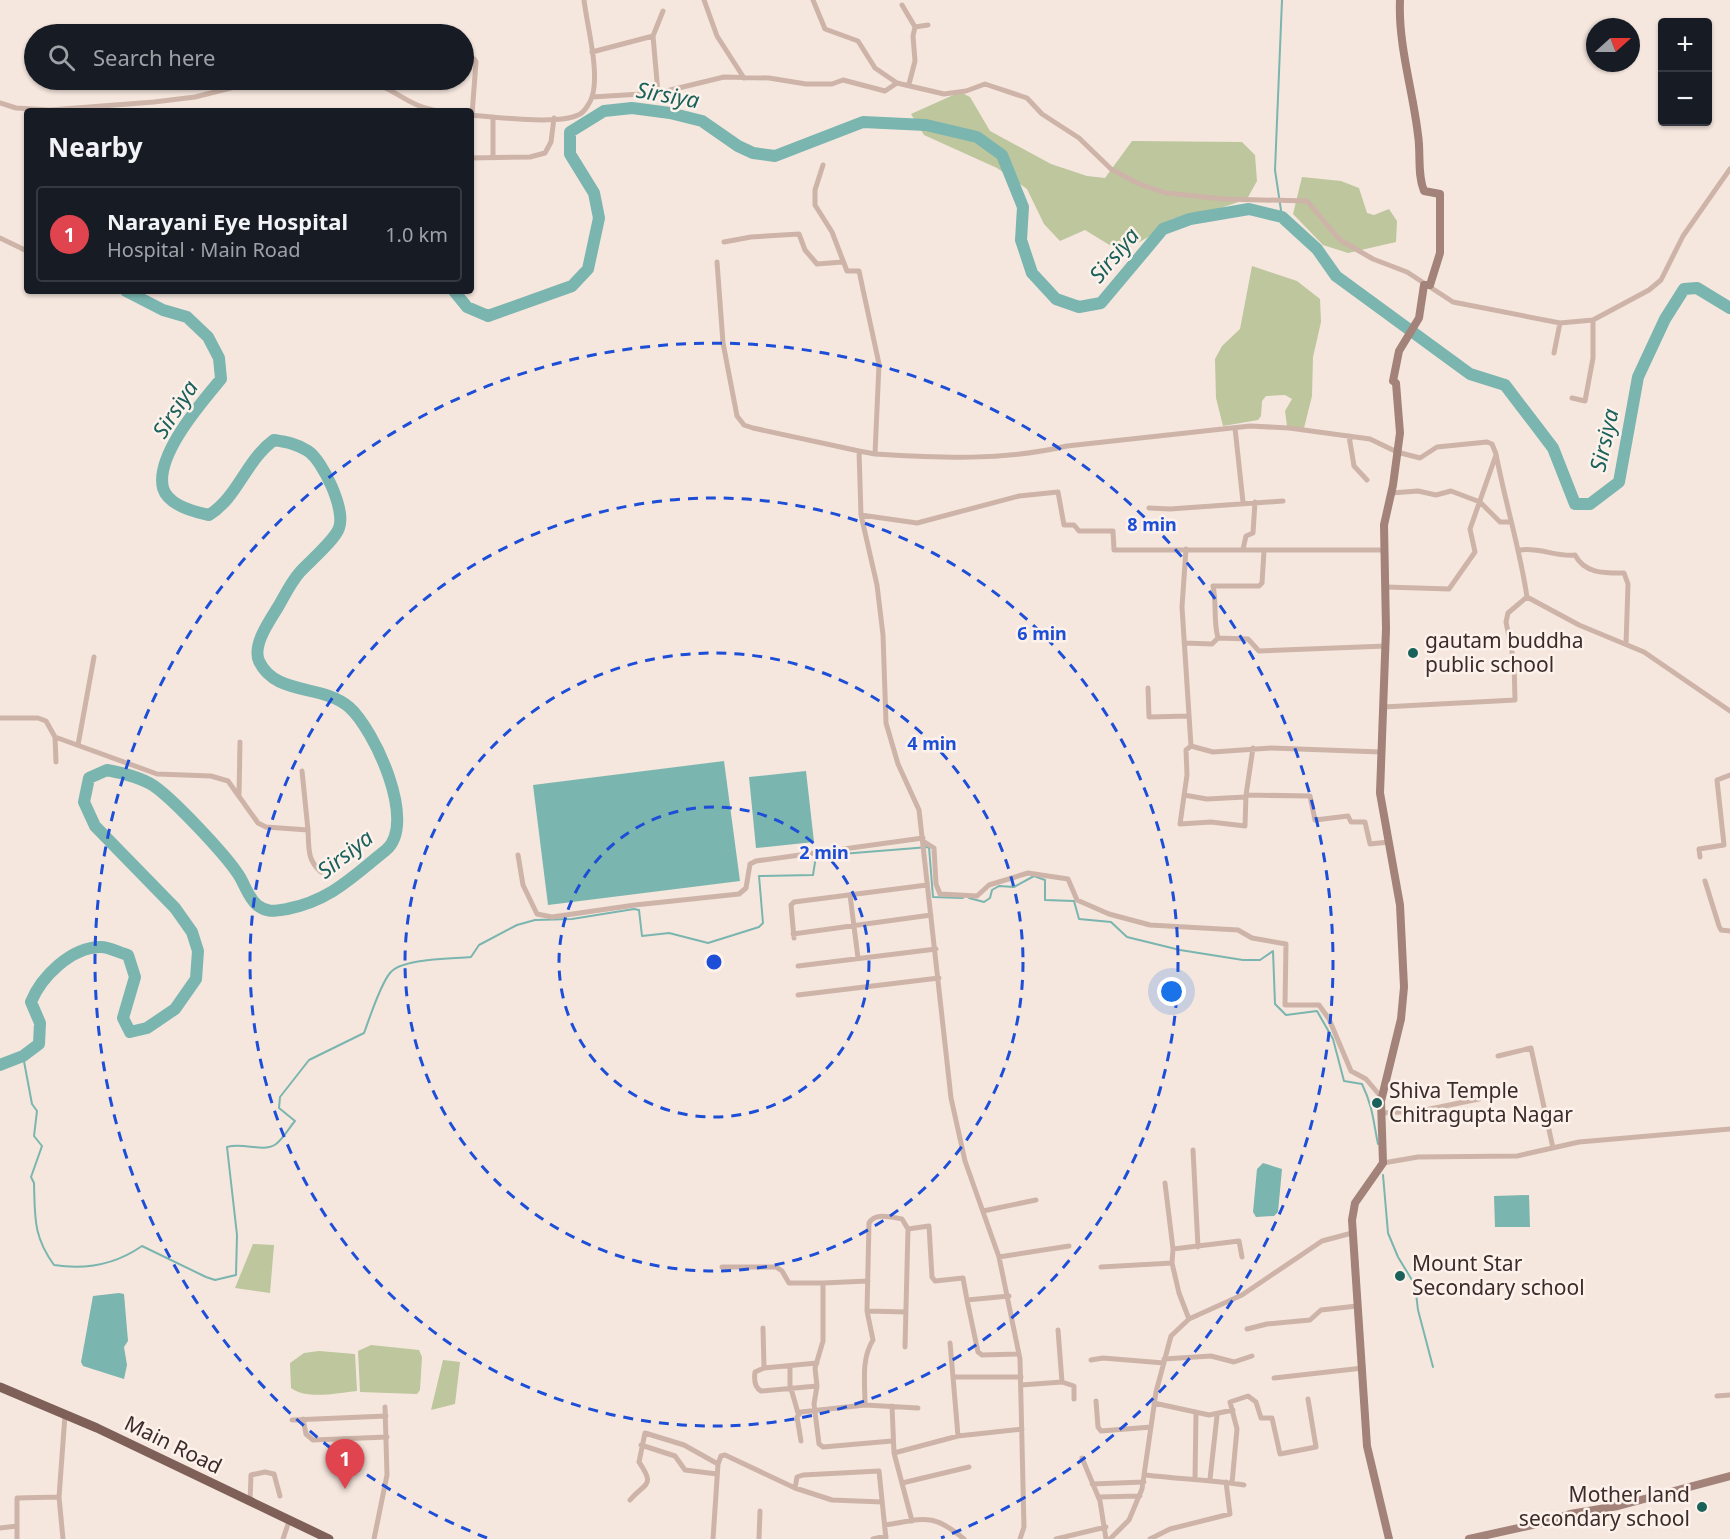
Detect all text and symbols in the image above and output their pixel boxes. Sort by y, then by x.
north arrow [1586,18,1640,72]
map controls [1658,18,1712,126]
button: + [1658,18,1712,72]
search box [24,24,474,90]
icon: search [45,41,78,74]
text: Search here [93,42,215,72]
button: − [1658,72,1712,126]
water label: Sirsiya [634,74,703,114]
text: Nearby [48,129,143,165]
text: Narayani Eye Hospital [107,206,348,236]
water label: Sirsiya [1081,220,1145,288]
text: 1 [64,221,75,248]
text: 1.0 km [385,221,448,248]
text: Hospital · Main Road [107,236,300,263]
water label: Sirsiya [144,373,204,443]
water label: Sirsiya [1581,405,1625,474]
text: 8 min [1127,512,1177,536]
text: 6 min [1017,621,1067,645]
place label: gautam buddha public school [1425,626,1584,678]
marker: gautam buddha public school [1406,646,1420,660]
text: 4 min [907,731,957,755]
water label: Sirsiya [310,822,379,885]
text: 2 min [799,840,849,864]
centre of rings [704,952,724,972]
your location [1157,977,1186,1006]
place label: Shiva Temple Chitragupta Nagar [1389,1076,1573,1128]
marker: Shiva Temple Chitragupta Nagar [1370,1096,1384,1110]
place label: Mount Star Secondary school [1412,1249,1585,1301]
marker: Mount Star Secondary school [1393,1269,1407,1283]
street label: Main Road [120,1408,227,1480]
pin: 1 [326,1440,364,1489]
place label: Mother land secondary school [1519,1480,1690,1532]
marker: Mother land secondary school [1695,1500,1709,1514]

